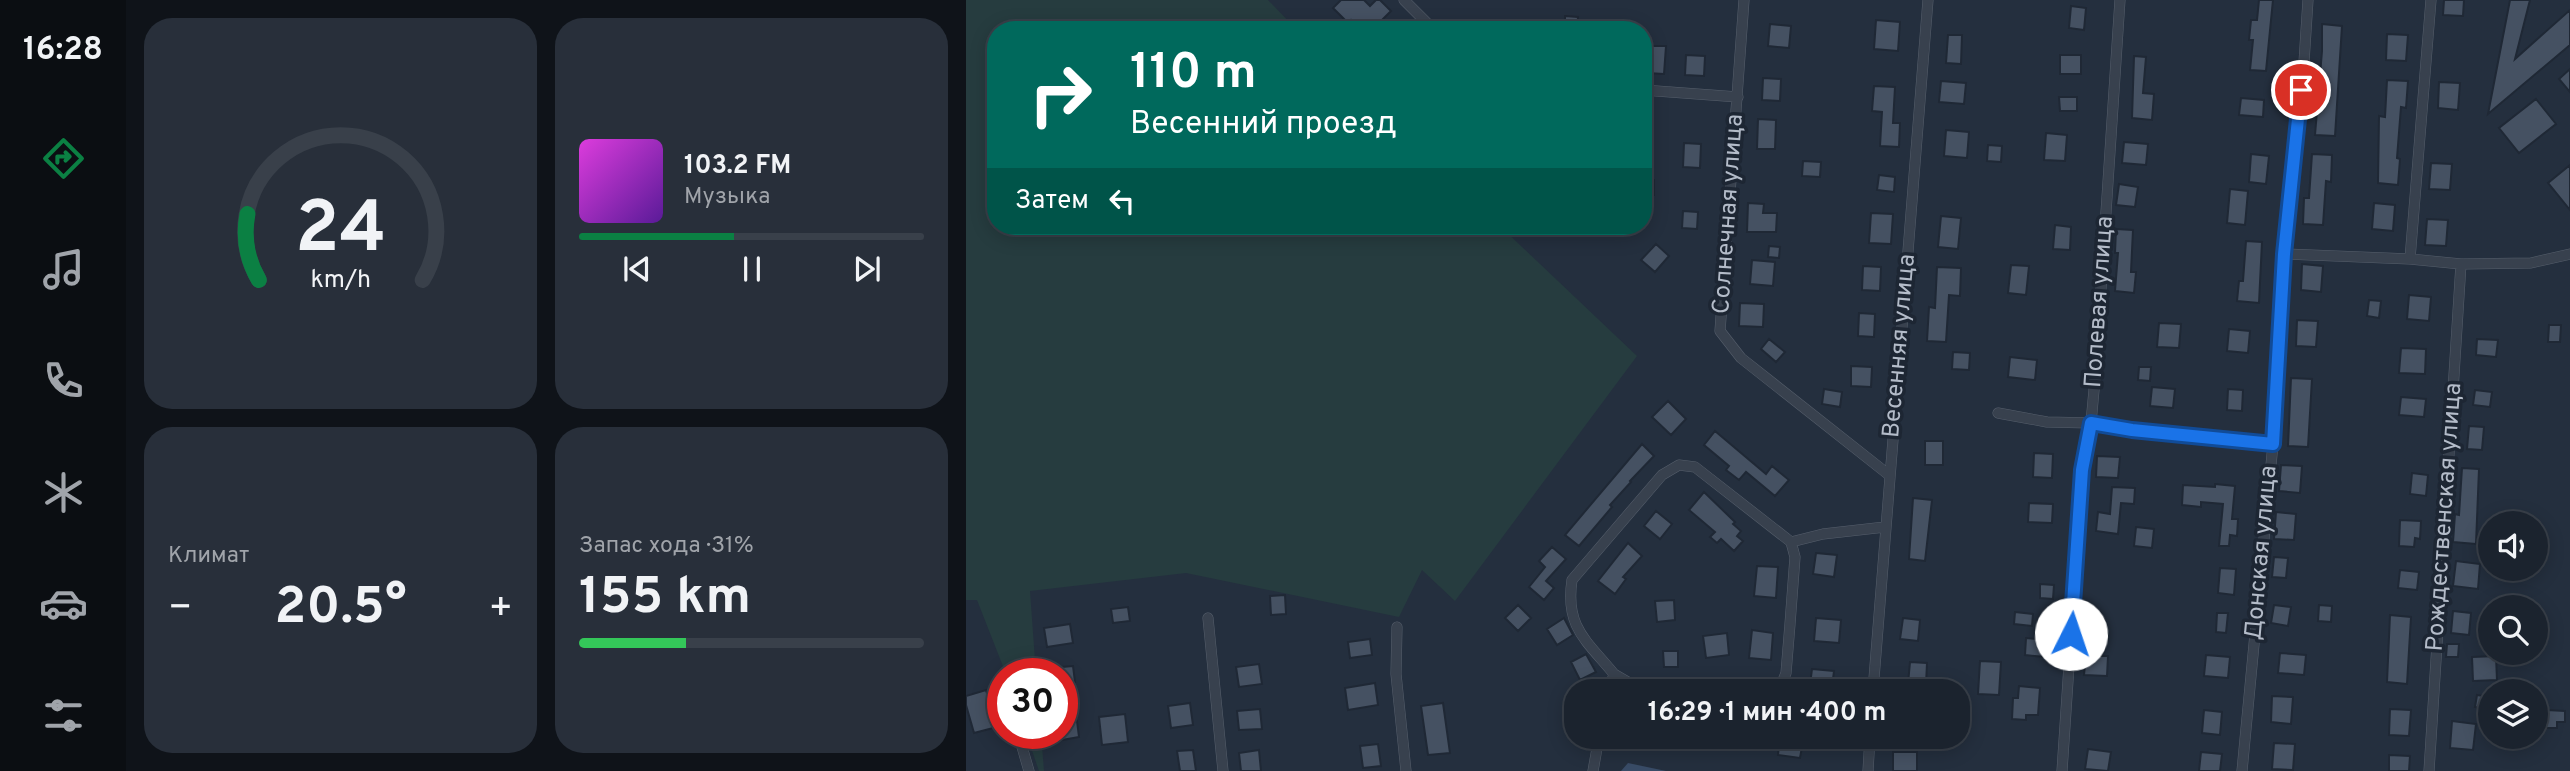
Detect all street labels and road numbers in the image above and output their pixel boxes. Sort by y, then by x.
street label: Солнечная улица [1707,113,1751,315]
street label: Полевая улица [2079,215,2121,389]
street label: Весенняя улица [1877,253,1923,439]
street label: Рождественская улица [2421,382,2469,652]
street label: Донская улица [2239,464,2285,642]

